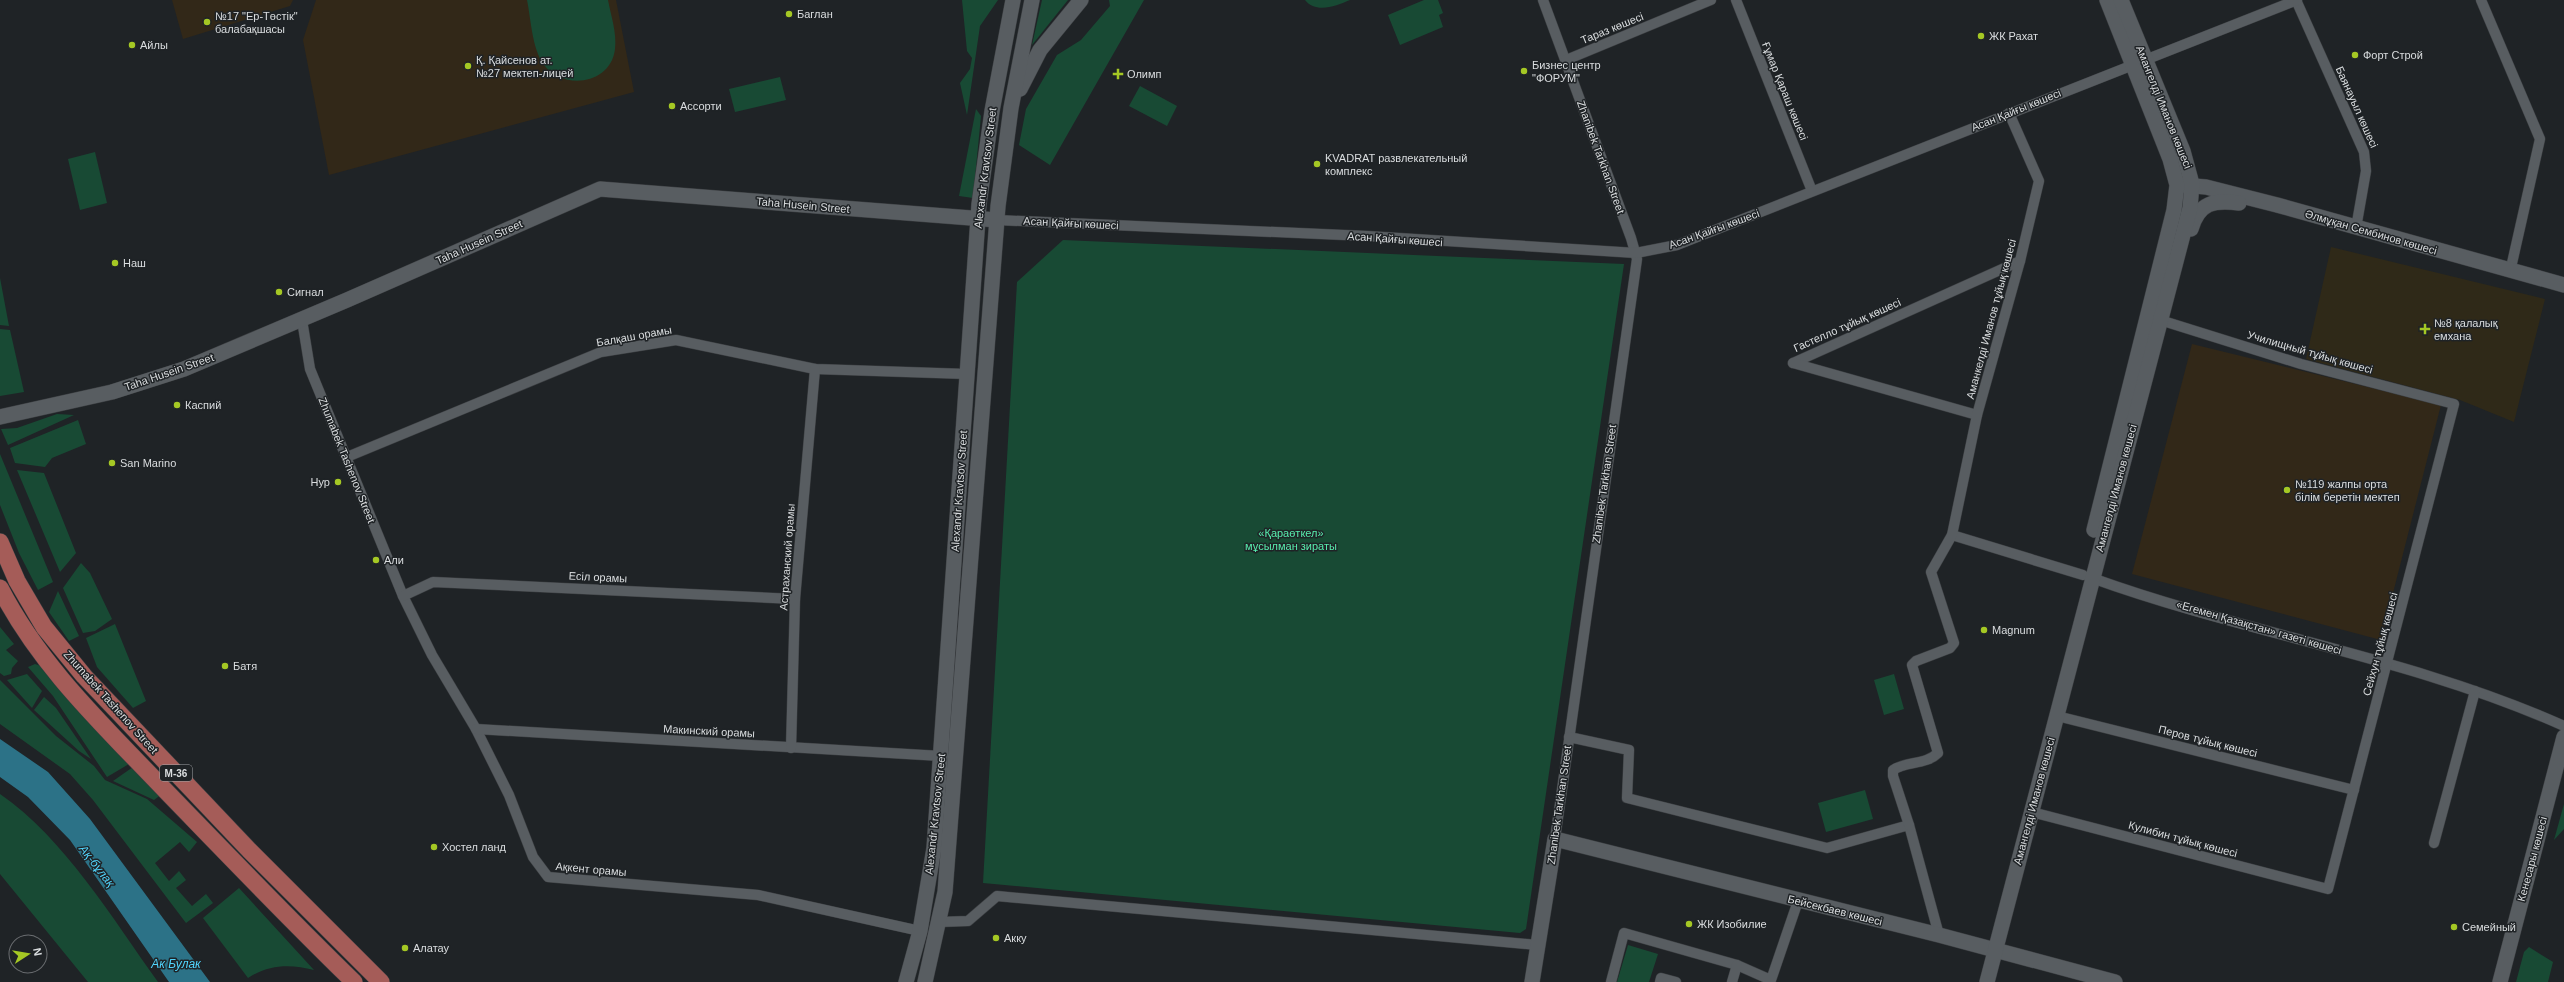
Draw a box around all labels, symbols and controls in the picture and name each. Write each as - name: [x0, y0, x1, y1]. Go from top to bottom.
- place label: Баглан: [797, 8, 833, 20]
- marker: Баглан: [784, 9, 794, 19]
- place label: №17 "Ер-Төстік" балабақшасы: [215, 10, 298, 35]
- street label: Тараз көшесі: [1579, 10, 1645, 46]
- marker: №17 "Ер-Төстік" балабақшасы: [202, 17, 212, 27]
- place label: ЖК Рахат: [1989, 30, 2038, 42]
- marker: ЖК Рахат: [1976, 31, 1986, 41]
- place label: Айлы: [140, 39, 168, 51]
- marker: Айлы: [127, 40, 137, 50]
- street label: Ғұмар Қараш көшесі: [1760, 40, 1810, 142]
- street label: Амангелді Иманов көшесі: [2134, 44, 2194, 170]
- place label: Форт Строй: [2363, 49, 2423, 61]
- marker: Форт Строй: [2350, 50, 2360, 60]
- place label: Қ. Қайсенов ат. №27 мектеп-лицей: [476, 54, 573, 79]
- place label: Бизнес центр "ФОРУМ": [1532, 59, 1601, 84]
- marker: Қ. Қайсенов ат. №27 мектеп-лицей: [463, 61, 473, 71]
- street label: Баянауыл көшесі: [2334, 64, 2380, 150]
- marker: Бизнес центр "ФОРУМ": [1519, 66, 1529, 76]
- marker: Олимп: [1112, 68, 1124, 80]
- place label: Олимп: [1127, 68, 1162, 80]
- street label: Асан Қайғы көшесі: [1969, 87, 2063, 133]
- street label: Zhanibek Tarkhan Street: [1575, 99, 1627, 215]
- place label: Ассорти: [680, 100, 722, 112]
- marker: Ассорти: [667, 101, 677, 111]
- street label: Alexandr Kravtsov Street: [972, 107, 998, 229]
- place label: KVADRAT развлекательный комплекс: [1325, 152, 1467, 177]
- marker: KVADRAT развлекательный комплекс: [1312, 159, 1322, 169]
- street label: Taha Husein Street: [756, 195, 850, 215]
- street label: Асан Қайғы көшесі: [1667, 207, 1761, 251]
- street label: Әлмұқан Сембинов көшесі: [2304, 207, 2438, 257]
- street label: Асан Қайғы көшесі: [1023, 215, 1119, 231]
- street label: Taha Husein Street: [434, 217, 524, 267]
- street label: Асан Қайғы көшесі: [1347, 230, 1443, 248]
- street label: Аманкелді Иманов тұйық көшесі: [1964, 238, 2018, 400]
- place label: Наш: [123, 257, 146, 269]
- marker: Наш: [110, 258, 120, 268]
- place label: Сигнал: [287, 286, 324, 298]
- marker: Сигнал: [274, 287, 284, 297]
- street label: Гастелло тұйық көшесі: [1792, 296, 1902, 354]
- place label: №8 қалалық емхана: [2434, 317, 2498, 342]
- street label: Балқаш орамы: [595, 323, 673, 349]
- marker: №8 қалалық емхана: [2419, 323, 2431, 335]
- street label: Училищный тұйық көшесі: [2246, 328, 2374, 376]
- street label: Taha Husein Street: [123, 351, 215, 393]
- street label: Zhumabek Tashenov Street: [316, 395, 378, 525]
- place label: Каспий: [185, 399, 221, 411]
- marker: Каспий: [172, 400, 182, 410]
- street label: Амангелді Иманов көшесі: [2093, 423, 2139, 553]
- street label: Zhanibek Tarkhan Street: [1590, 424, 1618, 544]
- street label: Alexandr Kravtsov Street: [949, 430, 969, 552]
- place label: San Marino: [120, 457, 176, 469]
- marker: San Marino: [107, 458, 117, 468]
- place label: Нур: [311, 476, 330, 488]
- marker: Нур: [333, 477, 343, 487]
- place label: №119 жалпы орта білім беретін мектеп: [2295, 478, 2400, 503]
- marker: №119 жалпы орта білім беретін мектеп: [2282, 485, 2292, 495]
- street label: Астраханский орамы: [777, 503, 797, 611]
- park label: «Қараөткел» мұсылман зираты: [1245, 527, 1337, 552]
- place label: Али: [384, 554, 404, 566]
- marker: Али: [371, 555, 381, 565]
- street label: Есіл орамы: [568, 569, 628, 585]
- street label: Сейхун тұйық көшесі: [2360, 591, 2400, 697]
- street label: «Егемен Қазақстан» газеті көшесі: [2175, 598, 2343, 656]
- place label: Magnum: [1992, 624, 2035, 636]
- marker: Magnum: [1979, 625, 1989, 635]
- street label: Zhumabek Tashenov Street: [62, 648, 160, 756]
- place label: Батя: [233, 660, 257, 672]
- marker: Батя: [220, 661, 230, 671]
- street label: Макинский орамы: [663, 723, 755, 739]
- street label: Перов тұйық көшесі: [2157, 723, 2259, 759]
- street label: Амангелді Иманов көшесі: [2011, 736, 2057, 866]
- street label: Zhanibek Tarkhan Street: [1545, 745, 1573, 865]
- street label: Alexandr Kravtsov Street: [923, 753, 947, 875]
- road number: M-36: [160, 765, 192, 781]
- street label: Кенесары көшесі: [2515, 815, 2549, 903]
- street label: Кулибин тұйық көшесі: [2127, 819, 2239, 859]
- water label: Ақ-бұлақ: [76, 841, 119, 891]
- place label: Хостел ланд: [442, 841, 507, 853]
- marker: Хостел ланд: [429, 842, 439, 852]
- street label: Ақкент орамы: [555, 860, 627, 878]
- street label: Бейсекбаев көшесі: [1786, 892, 1884, 928]
- place label: ЖК Изобилие: [1697, 918, 1767, 930]
- marker: ЖК Изобилие: [1684, 919, 1694, 929]
- place label: Семейный: [2462, 921, 2516, 933]
- marker: Семейный: [2449, 922, 2459, 932]
- place label: Акку: [1004, 932, 1027, 944]
- marker: Акку: [991, 933, 1001, 943]
- north arrow: [8, 934, 48, 974]
- place label: Алатау: [413, 942, 450, 954]
- marker: Алатау: [400, 943, 410, 953]
- text: N: [31, 947, 44, 957]
- water label: Ак Булак: [150, 957, 202, 971]

